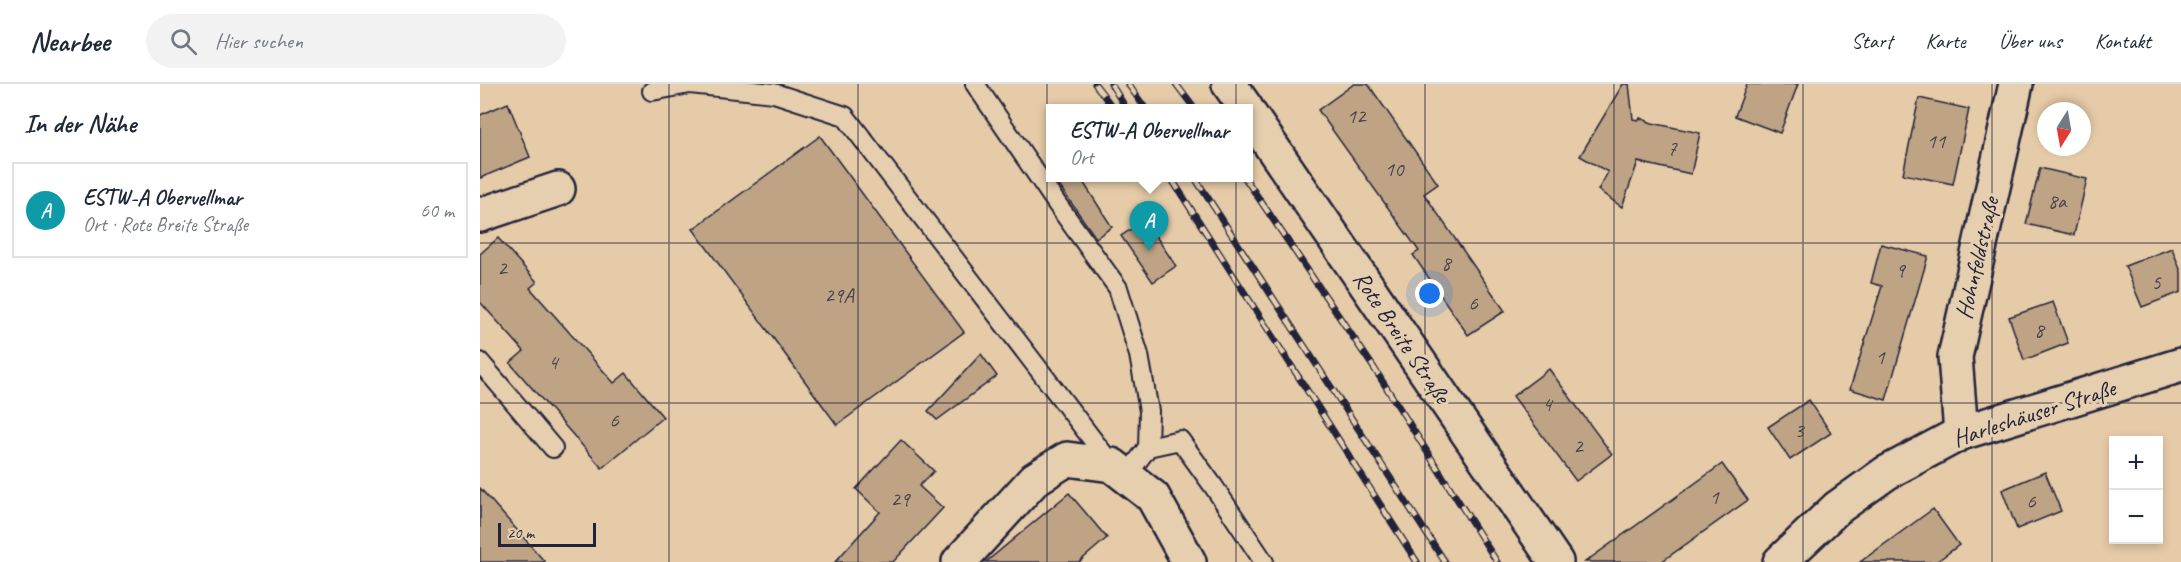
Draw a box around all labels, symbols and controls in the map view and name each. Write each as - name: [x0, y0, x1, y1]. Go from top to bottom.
- search box: [146, 14, 566, 68]
- text: Nearbee: [30, 24, 110, 59]
- icon: search: [167, 25, 200, 58]
- text: Hier suchen: [215, 27, 303, 55]
- text: Start: [1851, 28, 1892, 54]
- text: Karte: [1925, 28, 1966, 54]
- text: Über uns: [1999, 28, 2062, 54]
- text: Kontakt: [2095, 28, 2151, 54]
- north arrow: [2037, 102, 2091, 156]
- house number: 12: [1347, 103, 1367, 129]
- popup: [1046, 104, 1253, 182]
- text: In der Nähe: [24, 107, 136, 140]
- text: ESTW-A Obervellmar: [1070, 117, 1229, 145]
- house number: 11: [1927, 128, 1947, 154]
- house number: 7: [1667, 135, 1678, 161]
- text: Ort: [1070, 145, 1094, 170]
- house number: 10: [1385, 156, 1405, 182]
- text: ESTW-A Obervellmar: [83, 184, 242, 212]
- house number: 8a: [2048, 188, 2068, 214]
- street label: Hohnfeldstraße: [1948, 192, 2006, 322]
- text: A: [40, 198, 51, 223]
- text: 60 m: [420, 198, 454, 223]
- pin: A: [1130, 202, 1168, 251]
- text: Ort · Rote Breite Straße: [83, 212, 248, 237]
- house number: 8: [1441, 250, 1453, 276]
- house number: 2: [497, 255, 508, 281]
- house number: 9: [1895, 257, 1906, 283]
- street label: Rote Breite Straße: [1347, 265, 1459, 411]
- house number: 5: [2151, 269, 2162, 295]
- your location: [1415, 279, 1444, 308]
- house number: 29A: [824, 282, 855, 308]
- house number: 6: [1468, 290, 1478, 316]
- house number: 8: [2034, 317, 2046, 343]
- house number: 1: [1875, 344, 1886, 370]
- house number: 4: [548, 349, 560, 375]
- street label: Harleshäuser Straße: [1949, 372, 2121, 453]
- house number: 4: [1542, 391, 1554, 417]
- house number: 6: [609, 407, 619, 433]
- house number: 3: [1794, 417, 1805, 443]
- house number: 2: [1573, 433, 1584, 459]
- map controls: [2109, 436, 2163, 544]
- button: +: [2109, 436, 2163, 490]
- house number: 1: [1709, 484, 1720, 510]
- house number: 29: [891, 486, 911, 512]
- house number: 6: [2026, 488, 2036, 514]
- button: −: [2109, 490, 2163, 544]
- scale bar: [498, 520, 596, 548]
- text: 20 m: [507, 523, 534, 543]

